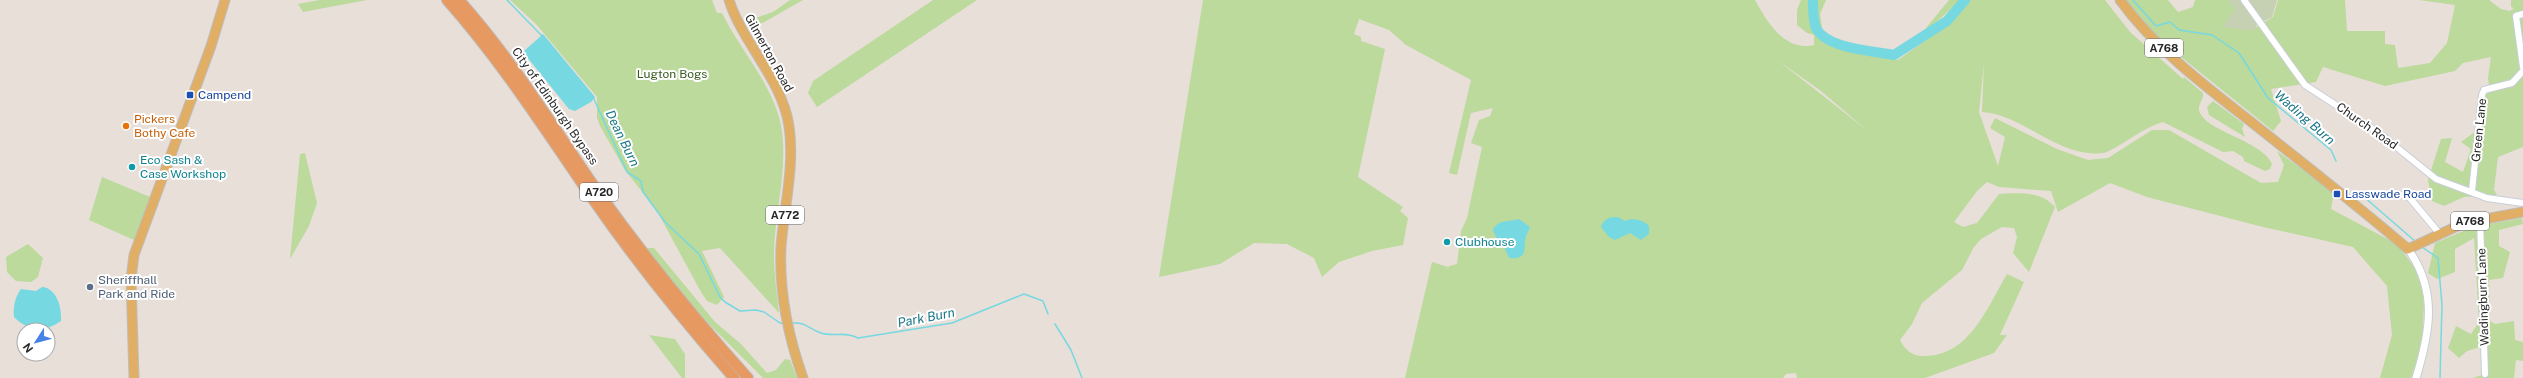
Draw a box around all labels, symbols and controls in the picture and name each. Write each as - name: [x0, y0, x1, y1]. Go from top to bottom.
- street label: Gilmerton Road: [742, 12, 796, 94]
- road number: A768: [2145, 39, 2183, 57]
- street label: City of Edinburgh Bypass: [509, 45, 601, 167]
- park label: Lugton Bogs: [637, 67, 707, 81]
- water label: Wading Burn: [2271, 87, 2338, 148]
- place label: Campend: [198, 88, 251, 102]
- marker: Campend: [185, 90, 195, 100]
- street label: Green Lane: [2469, 97, 2489, 163]
- street label: Church Road: [2334, 100, 2400, 152]
- water label: Dean Burn: [602, 108, 643, 169]
- place label: Pickers Bothy Cafe: [134, 112, 196, 140]
- marker: Pickers Bothy Cafe: [121, 121, 131, 131]
- place label: Eco Sash & Case Workshop: [140, 153, 226, 181]
- marker: Eco Sash & Case Workshop: [127, 162, 137, 172]
- road number: A720: [580, 183, 618, 201]
- place label: Lasswade Road: [2345, 187, 2431, 201]
- marker: Lasswade Road: [2332, 189, 2342, 199]
- road number: A772: [766, 206, 804, 224]
- road number: A768: [2451, 212, 2489, 230]
- place label: Clubhouse: [1455, 235, 1515, 249]
- marker: Clubhouse: [1442, 237, 1452, 247]
- street label: Wadingburn Lane: [2474, 248, 2492, 346]
- place label: Sheriffhall Park and Ride: [98, 273, 175, 301]
- marker: Sheriffhall Park and Ride: [85, 282, 95, 292]
- water label: Park Burn: [896, 305, 956, 330]
- north arrow: [16, 322, 56, 362]
- text: N: [21, 341, 35, 355]

